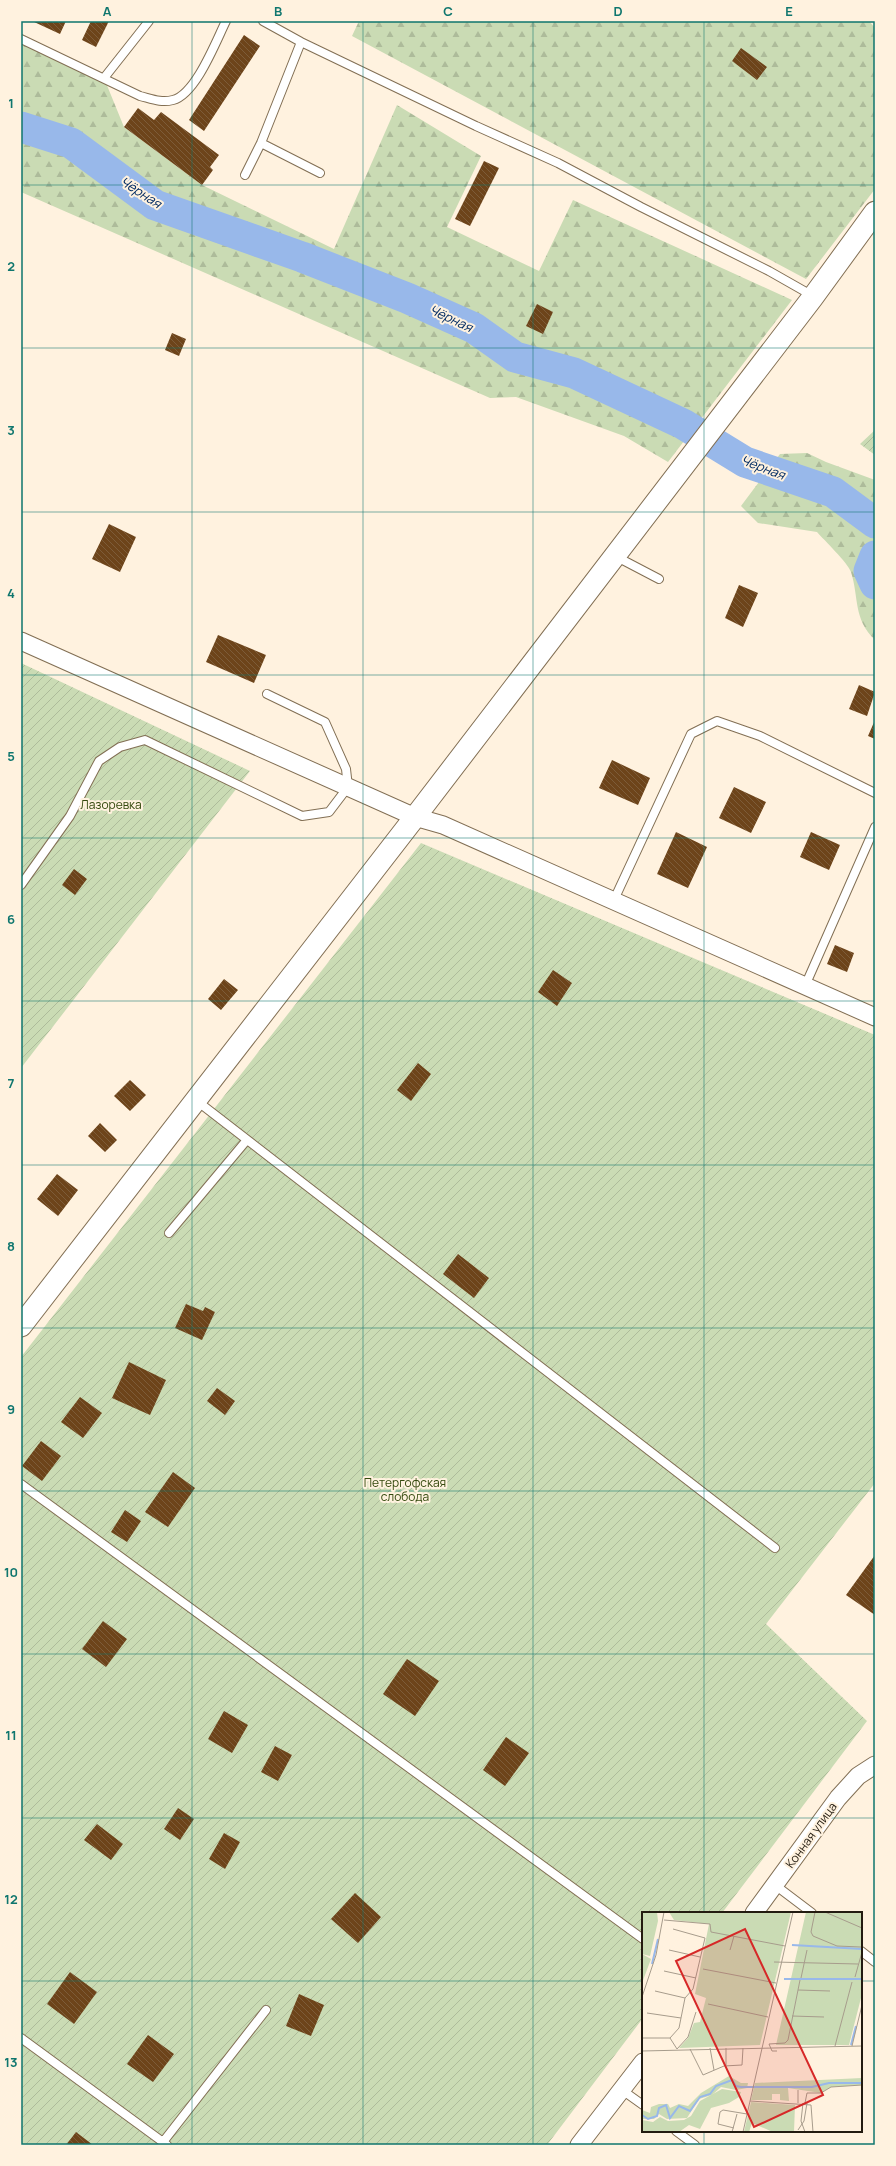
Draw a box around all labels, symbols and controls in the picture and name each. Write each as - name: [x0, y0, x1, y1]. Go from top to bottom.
- text: A: [103, 2, 112, 20]
- text: B: [274, 2, 282, 20]
- text: C: [443, 2, 453, 20]
- text: D: [613, 2, 623, 20]
- text: E: [785, 2, 793, 20]
- text: 1: [8, 94, 14, 112]
- water label: Чёрная: [117, 172, 167, 213]
- text: 2: [7, 257, 15, 275]
- water label: Чёрная: [426, 300, 477, 337]
- text: 3: [7, 421, 15, 439]
- water label: Чёрная: [738, 450, 789, 484]
- text: 4: [7, 584, 15, 602]
- text: 5: [7, 747, 15, 765]
- park label: Лазоревка: [80, 796, 142, 813]
- text: 6: [7, 910, 15, 928]
- text: 7: [8, 1074, 15, 1092]
- text: 8: [7, 1237, 15, 1255]
- text: 9: [7, 1400, 15, 1418]
- park label: Петергофская слобода: [364, 1474, 446, 1505]
- text: 10: [4, 1563, 18, 1581]
- text: 11: [5, 1726, 17, 1744]
- street label: Конная улица: [781, 1799, 841, 1871]
- text: 12: [4, 1890, 18, 1908]
- inset map: [642, 1912, 862, 2132]
- text: 13: [4, 2053, 18, 2071]

